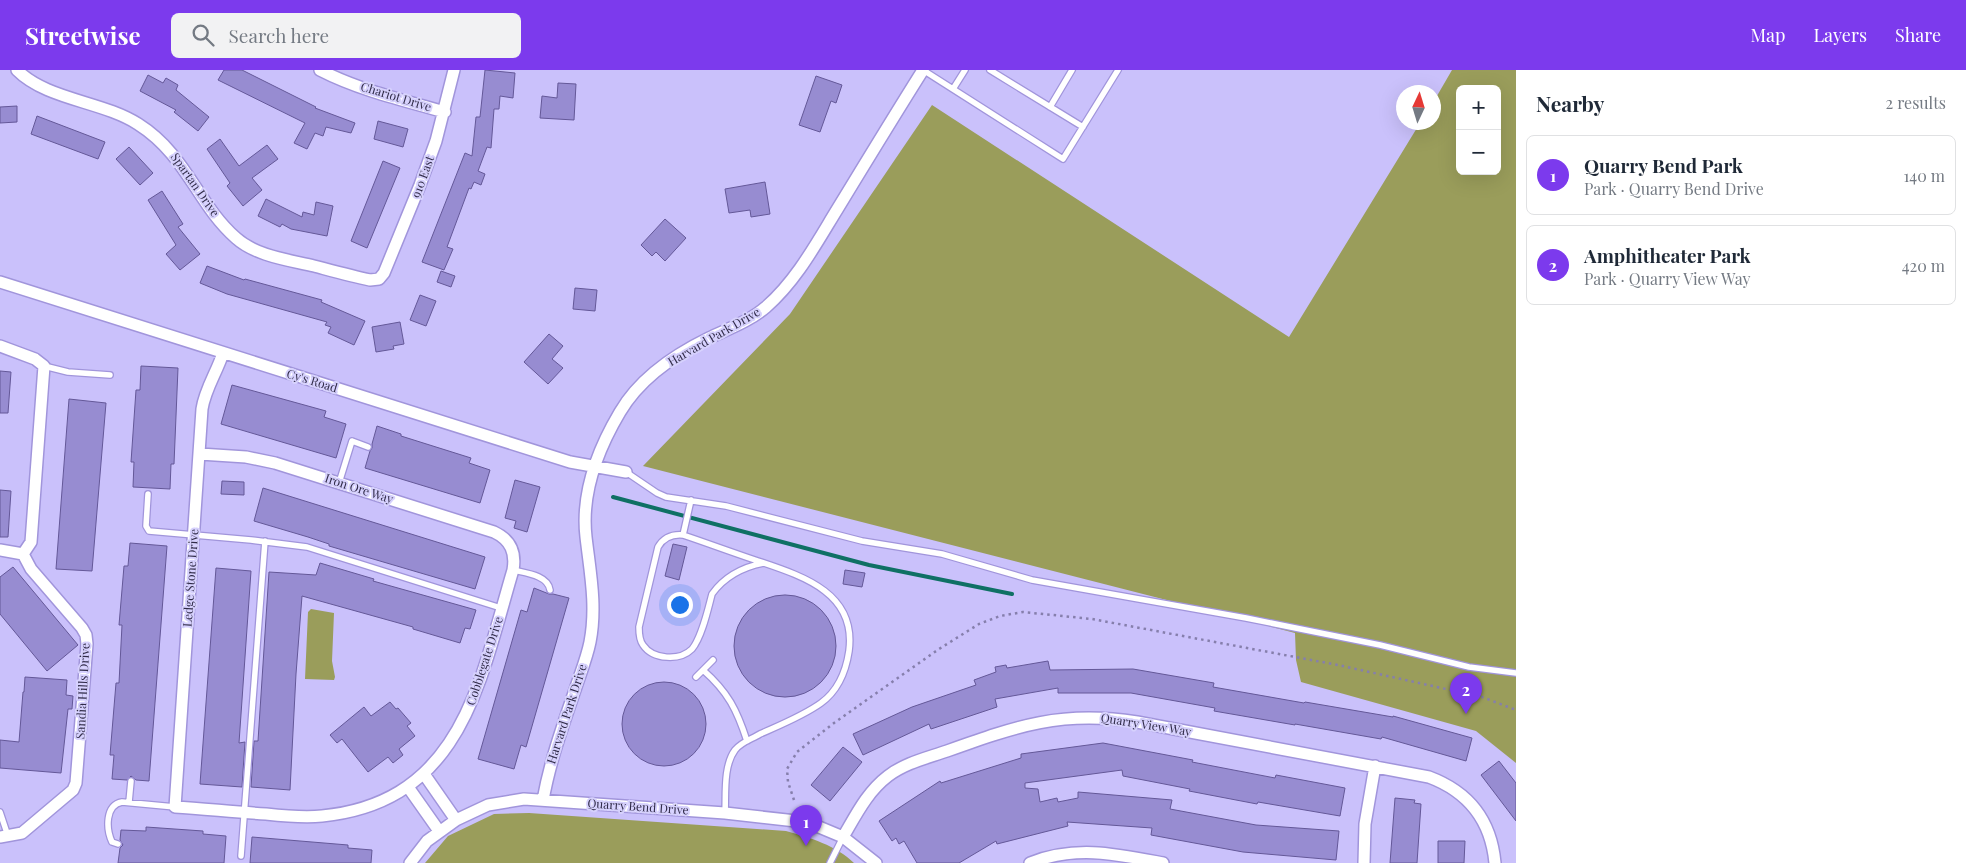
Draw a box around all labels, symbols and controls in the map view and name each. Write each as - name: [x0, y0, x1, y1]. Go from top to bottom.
- search box: [171, 13, 521, 58]
- text: Streetwise: [25, 19, 141, 51]
- icon: search: [189, 21, 217, 49]
- text: Search here: [229, 22, 329, 48]
- text: Map: [1750, 23, 1785, 47]
- text: Layers: [1813, 23, 1867, 47]
- text: Share: [1895, 23, 1941, 47]
- street label: Chariot Drive: [359, 78, 434, 114]
- north arrow: [1396, 85, 1441, 130]
- map controls: [1456, 85, 1501, 175]
- button: +: [1456, 85, 1501, 130]
- text: Nearby: [1536, 89, 1605, 117]
- text: 2 results: [1886, 92, 1946, 113]
- button: −: [1456, 130, 1501, 175]
- street label: Spartan Drive: [168, 149, 224, 220]
- text: Quarry Bend Park: [1584, 152, 1743, 178]
- street label: 910 East: [407, 153, 437, 200]
- text: 1: [1550, 165, 1556, 186]
- text: 140 m: [1903, 165, 1945, 186]
- text: Park · Quarry Bend Drive: [1584, 178, 1764, 199]
- text: Amphitheater Park: [1584, 242, 1751, 268]
- text: 2: [1549, 255, 1557, 276]
- text: 420 m: [1902, 255, 1945, 276]
- text: Park · Quarry View Way: [1584, 268, 1751, 289]
- street label: Harvard Park Drive: [664, 303, 763, 369]
- street label: Cy's Road: [285, 365, 340, 395]
- street label: Iron Ore Way: [323, 470, 395, 507]
- street label: Ledge Stone Drive: [179, 528, 201, 628]
- your location: [667, 592, 693, 618]
- street label: Cobblegate Drive: [462, 614, 506, 707]
- street label: Sandia Hills Drive: [71, 643, 93, 739]
- street label: Harvard Park Drive: [542, 662, 590, 766]
- pin: 2: [1450, 673, 1482, 714]
- street label: Quarry View Way: [1100, 709, 1193, 739]
- street label: Quarry Bend Drive: [587, 794, 689, 818]
- pin: 1: [790, 805, 822, 846]

